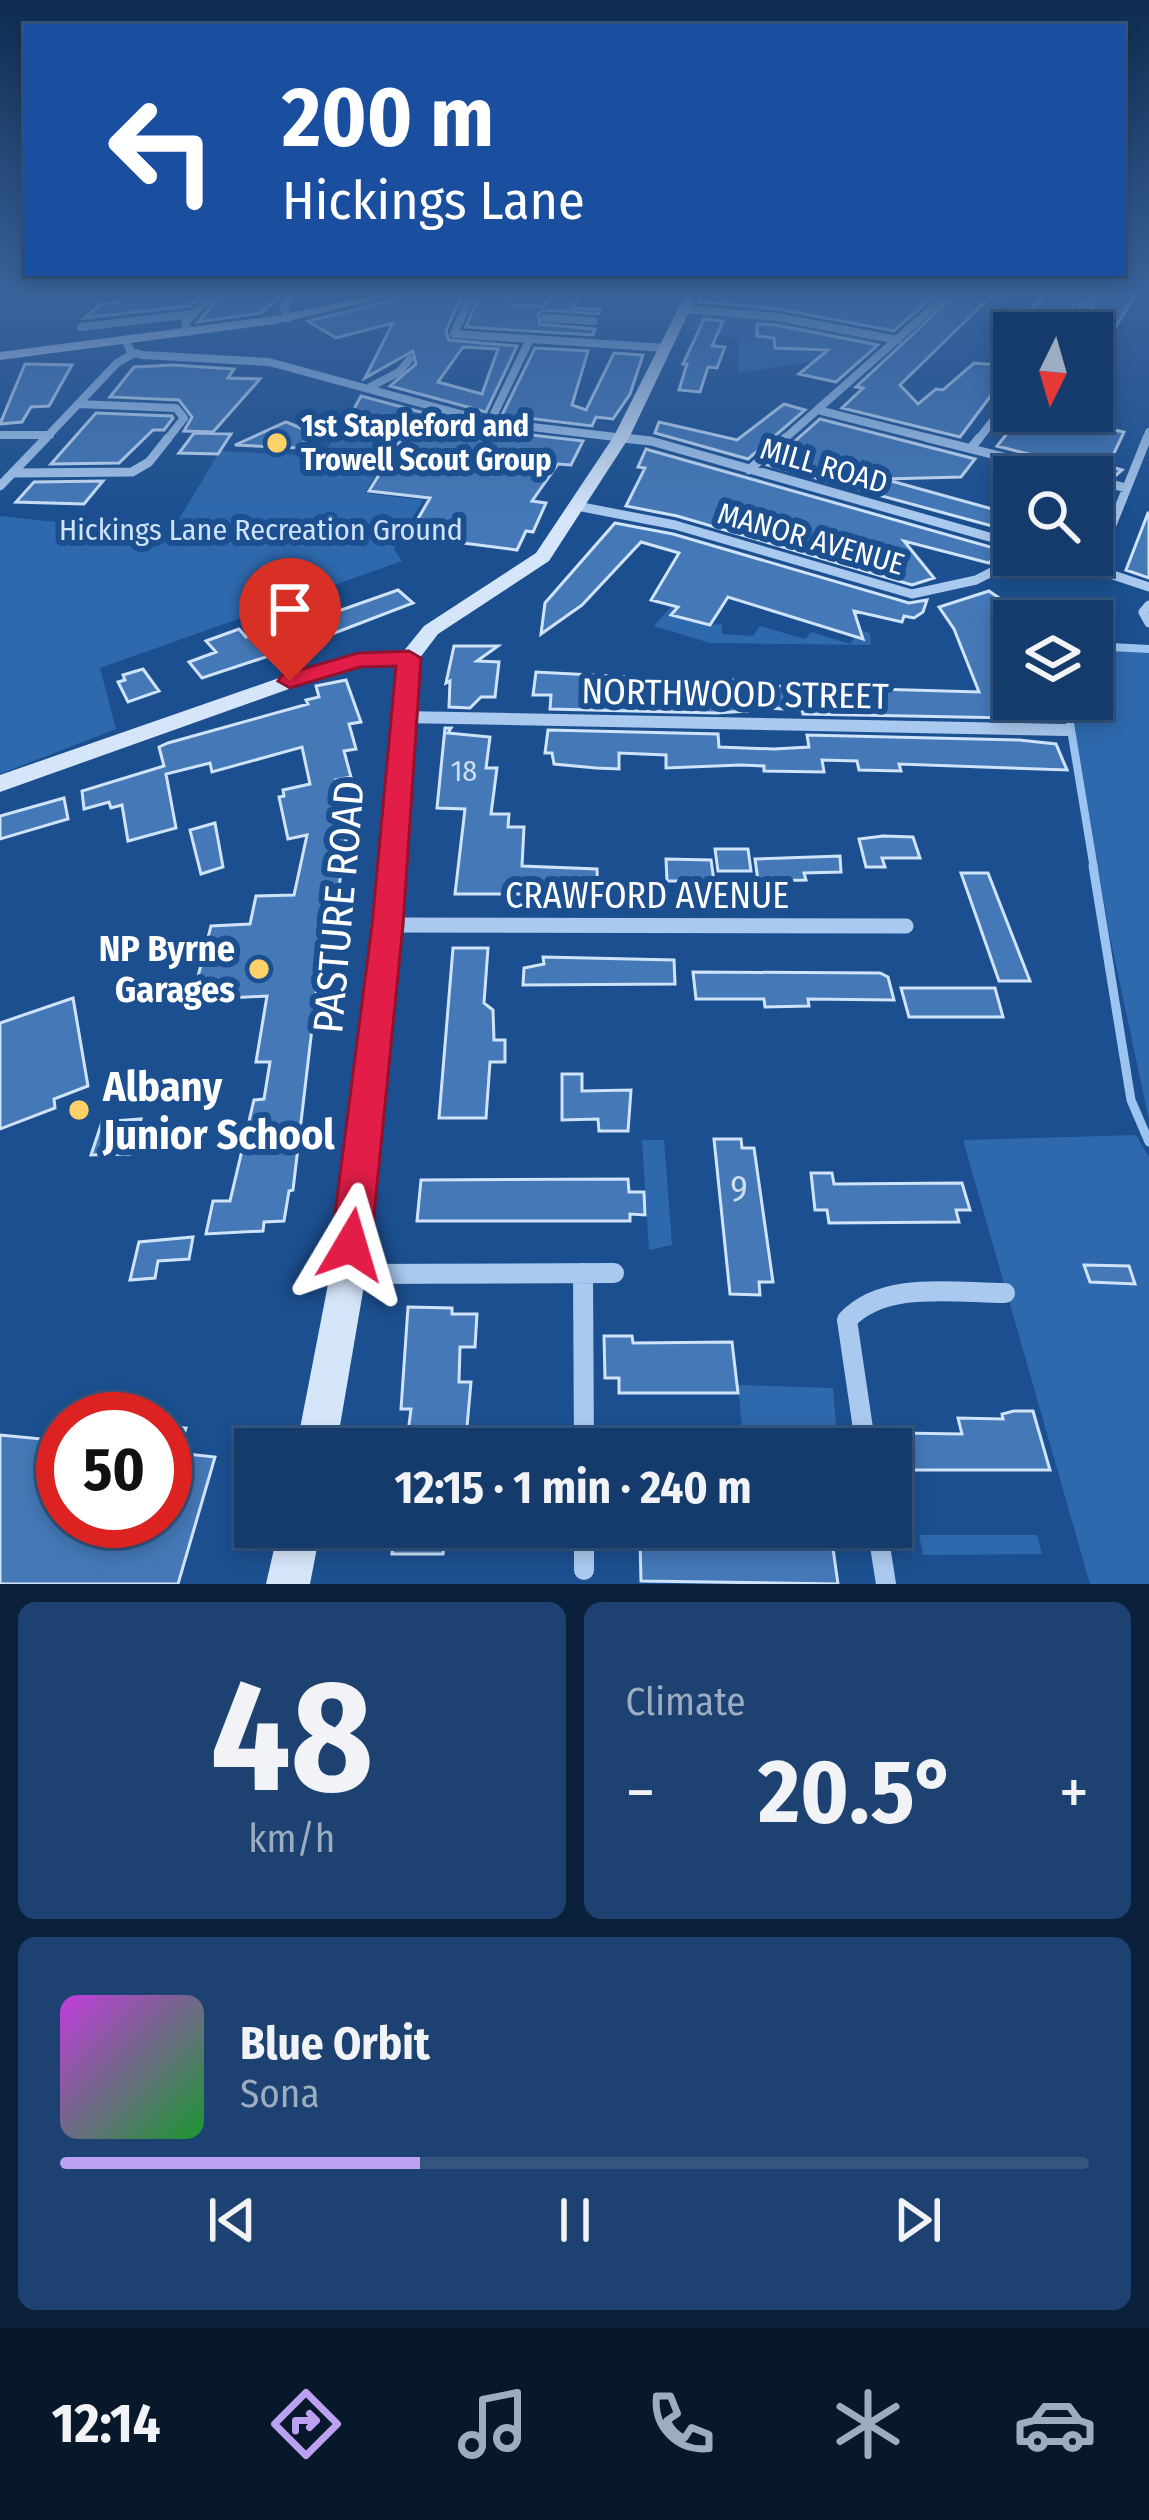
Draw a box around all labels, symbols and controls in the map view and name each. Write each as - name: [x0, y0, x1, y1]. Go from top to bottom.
- text: 200 m: [282, 67, 494, 168]
- icon: left: [84, 72, 240, 228]
- text: Hickings Lane: [282, 169, 585, 233]
- north arrow: [993, 312, 1113, 432]
- map controls: [993, 312, 1113, 720]
- place label: 1st Stapleford and Trowell Scout Group: [301, 408, 552, 478]
- marker: 1st Stapleford and Trowell Scout Group: [264, 430, 290, 456]
- street label: MILL ROAD: [756, 431, 892, 501]
- button: search: [993, 456, 1113, 576]
- street label: MANOR AVENUE: [714, 495, 908, 583]
- park label: Hickings Lane Recreation Ground: [59, 512, 463, 548]
- pin: [239, 558, 341, 681]
- icon: arrive: [257, 576, 323, 642]
- button: layers: [993, 600, 1113, 720]
- street label: NORTHWOOD STREET: [581, 669, 889, 719]
- house number: 18: [451, 753, 477, 789]
- street label: PASTURE ROAD: [303, 779, 375, 1035]
- street label: CRAWFORD AVENUE: [505, 874, 789, 918]
- place label: NP Byrne Garages: [99, 927, 235, 1012]
- marker: NP Byrne Garages: [246, 956, 272, 982]
- place label: Albany Junior School: [102, 1062, 335, 1160]
- marker: Albany Junior School: [66, 1097, 92, 1123]
- house number: 9: [730, 1168, 748, 1212]
- position arrow: [288, 1182, 414, 1308]
- speed limit sign: 50: [36, 1392, 192, 1548]
- text: 12:15 · 1 min · 240 m: [394, 1461, 752, 1515]
- text: 48: [210, 1644, 373, 1831]
- text: Climate: [626, 1679, 746, 1725]
- text: 20.5°: [758, 1738, 956, 1846]
- text: −: [626, 1753, 655, 1832]
- text: +: [1059, 1753, 1089, 1832]
- text: km/h: [248, 1816, 335, 1862]
- text: Blue Orbit: [240, 2017, 430, 2071]
- text: Sona: [240, 2071, 320, 2117]
- icon: previous: [199, 2187, 265, 2253]
- icon: pause: [542, 2187, 608, 2253]
- icon: next: [885, 2187, 951, 2253]
- icon: directions: [264, 2382, 348, 2466]
- icon: music: [451, 2382, 535, 2466]
- icon: phone: [639, 2382, 723, 2466]
- icon: climate: [826, 2382, 910, 2466]
- icon: car: [1013, 2382, 1097, 2466]
- text: 12:14: [52, 2392, 161, 2456]

